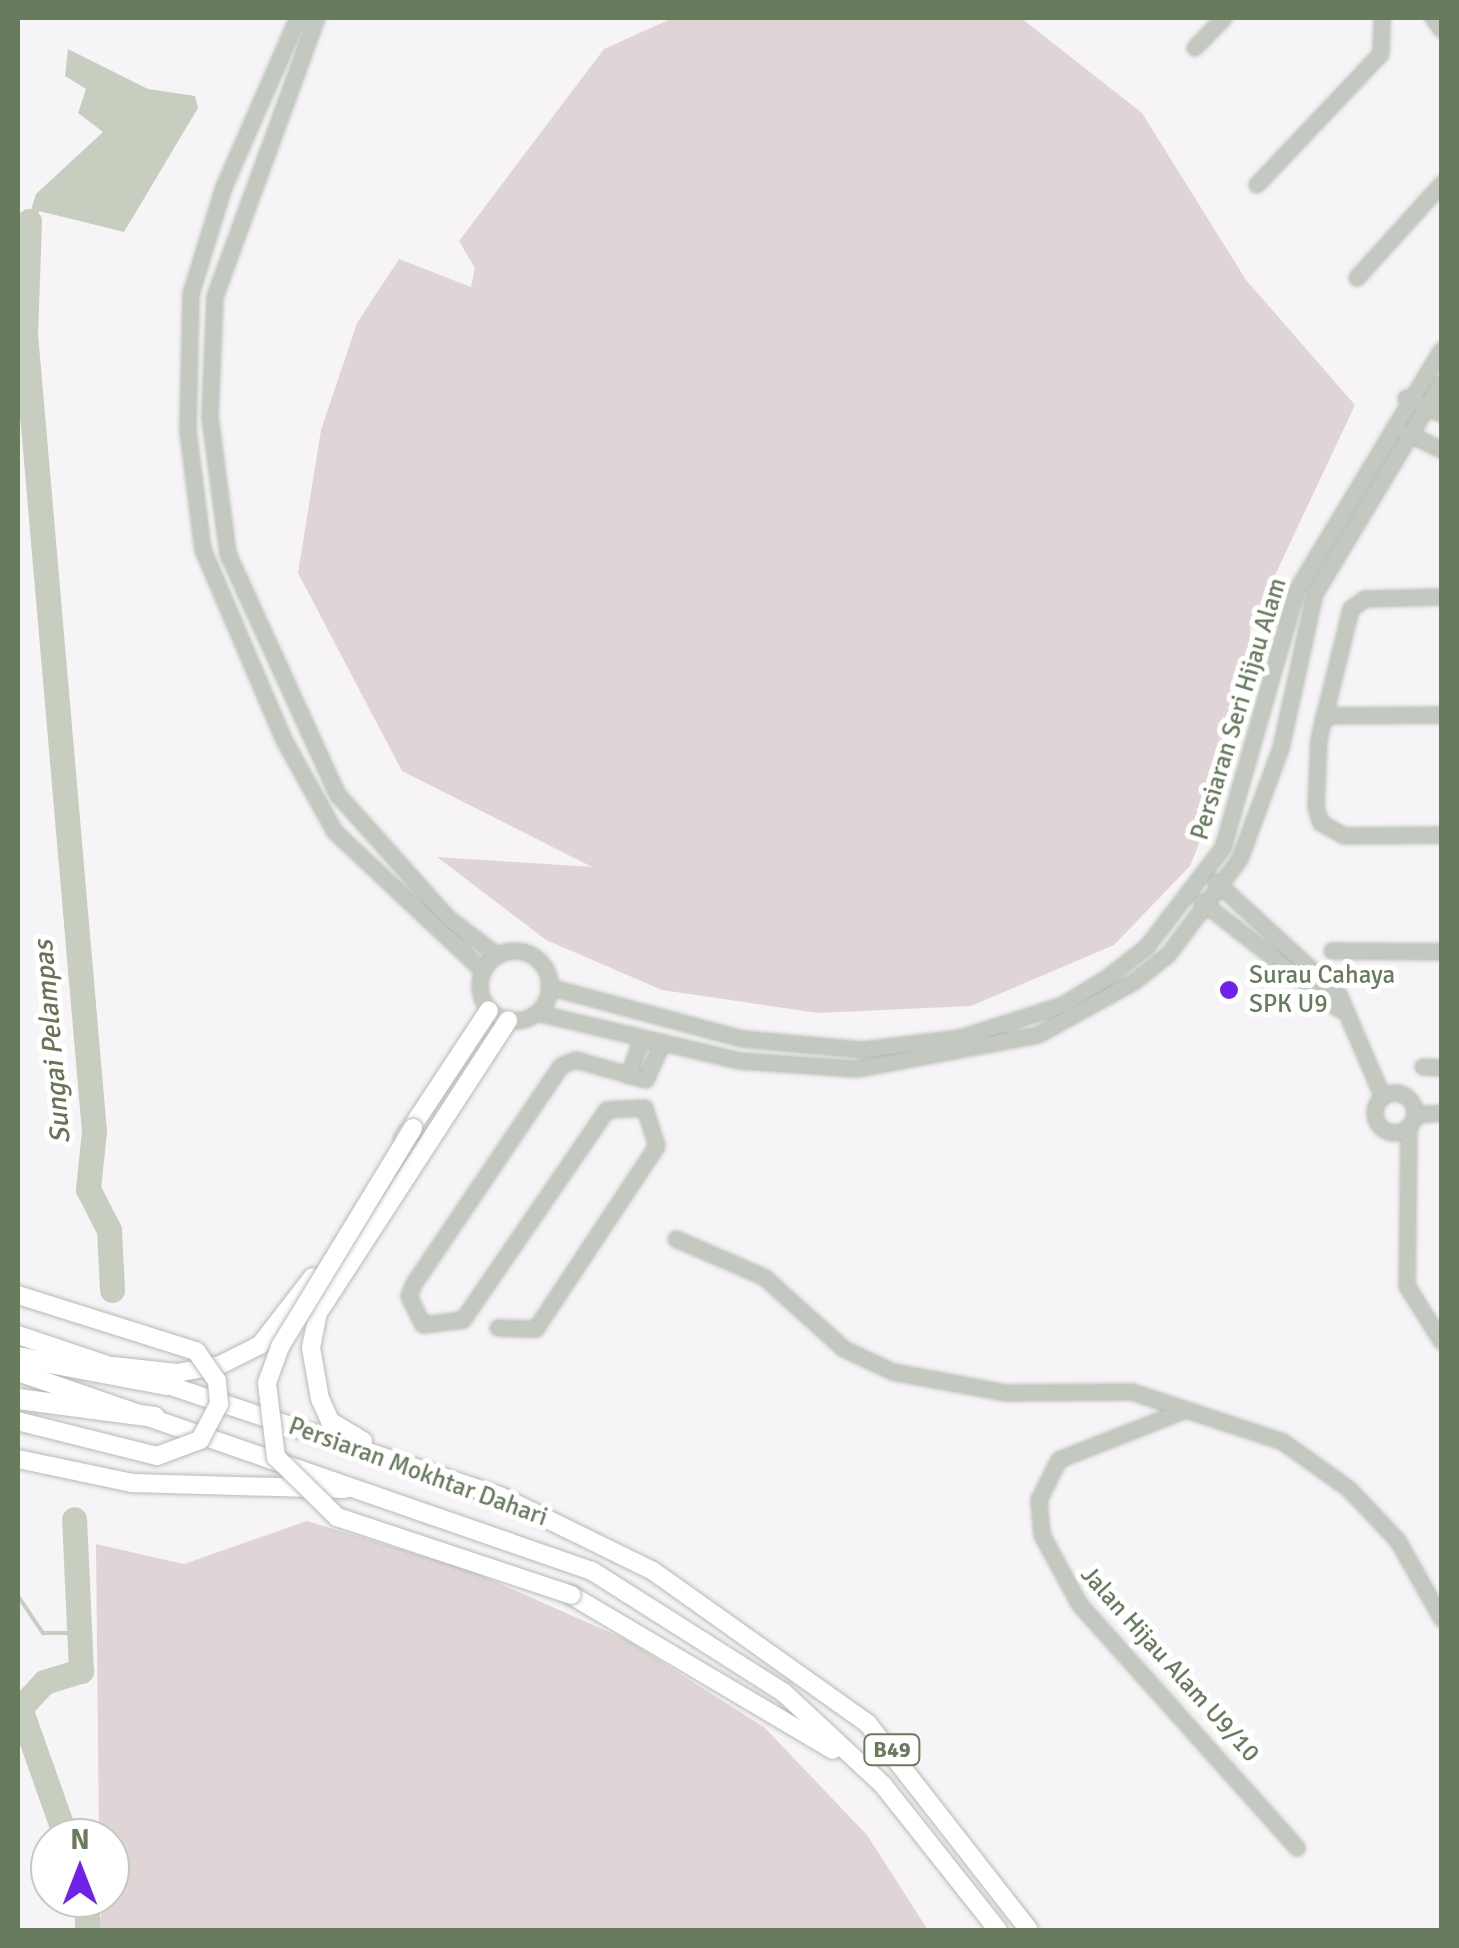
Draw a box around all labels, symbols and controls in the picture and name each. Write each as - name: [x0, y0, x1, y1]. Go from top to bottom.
- street label: Persiaran Seri Hijau Alam: [1185, 574, 1293, 844]
- water label: Sungai Pelampas: [26, 939, 78, 1145]
- place label: Surau Cahaya SPK U9: [1249, 961, 1395, 1020]
- marker: Surau Cahaya SPK U9: [1218, 979, 1240, 1001]
- street label: Persiaran Mokhtar Dahari: [284, 1411, 552, 1533]
- street label: Jalan Hijau Alam U9/10: [1074, 1560, 1266, 1768]
- road number: B49: [862, 1733, 922, 1767]
- north arrow: [30, 1818, 130, 1918]
- text: N: [70, 1823, 90, 1857]

